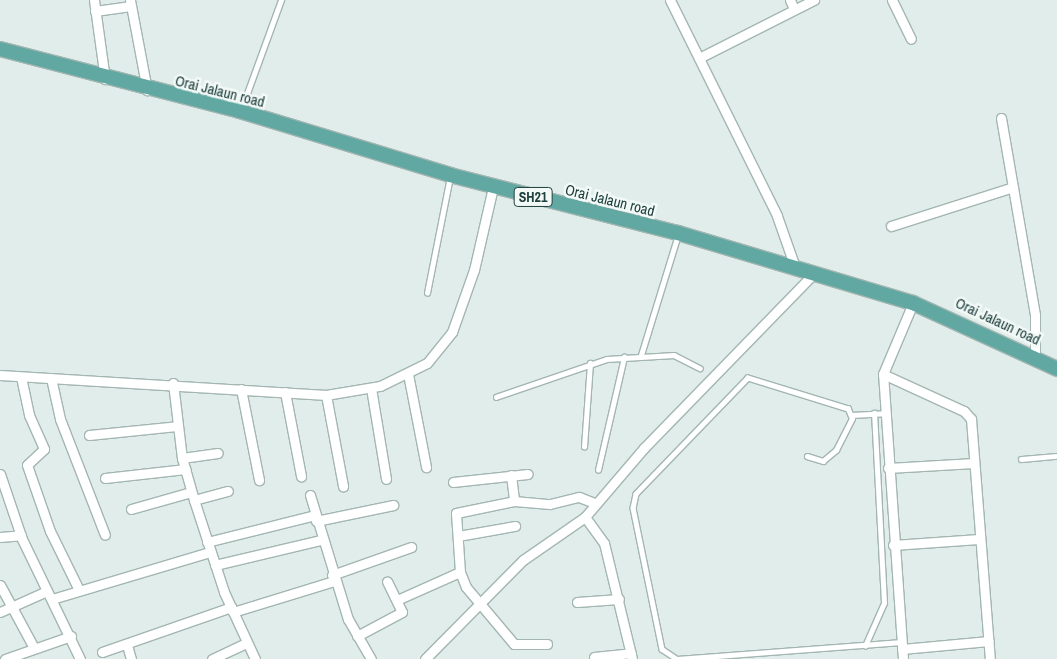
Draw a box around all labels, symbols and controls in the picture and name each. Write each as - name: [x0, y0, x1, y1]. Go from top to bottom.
- street label: Orai Jalaun road: [173, 71, 267, 111]
- street label: Orai Jalaun road: [563, 180, 657, 220]
- road number: SH21: [513, 186, 553, 208]
- street label: Orai Jalaun road: [953, 293, 1043, 349]

